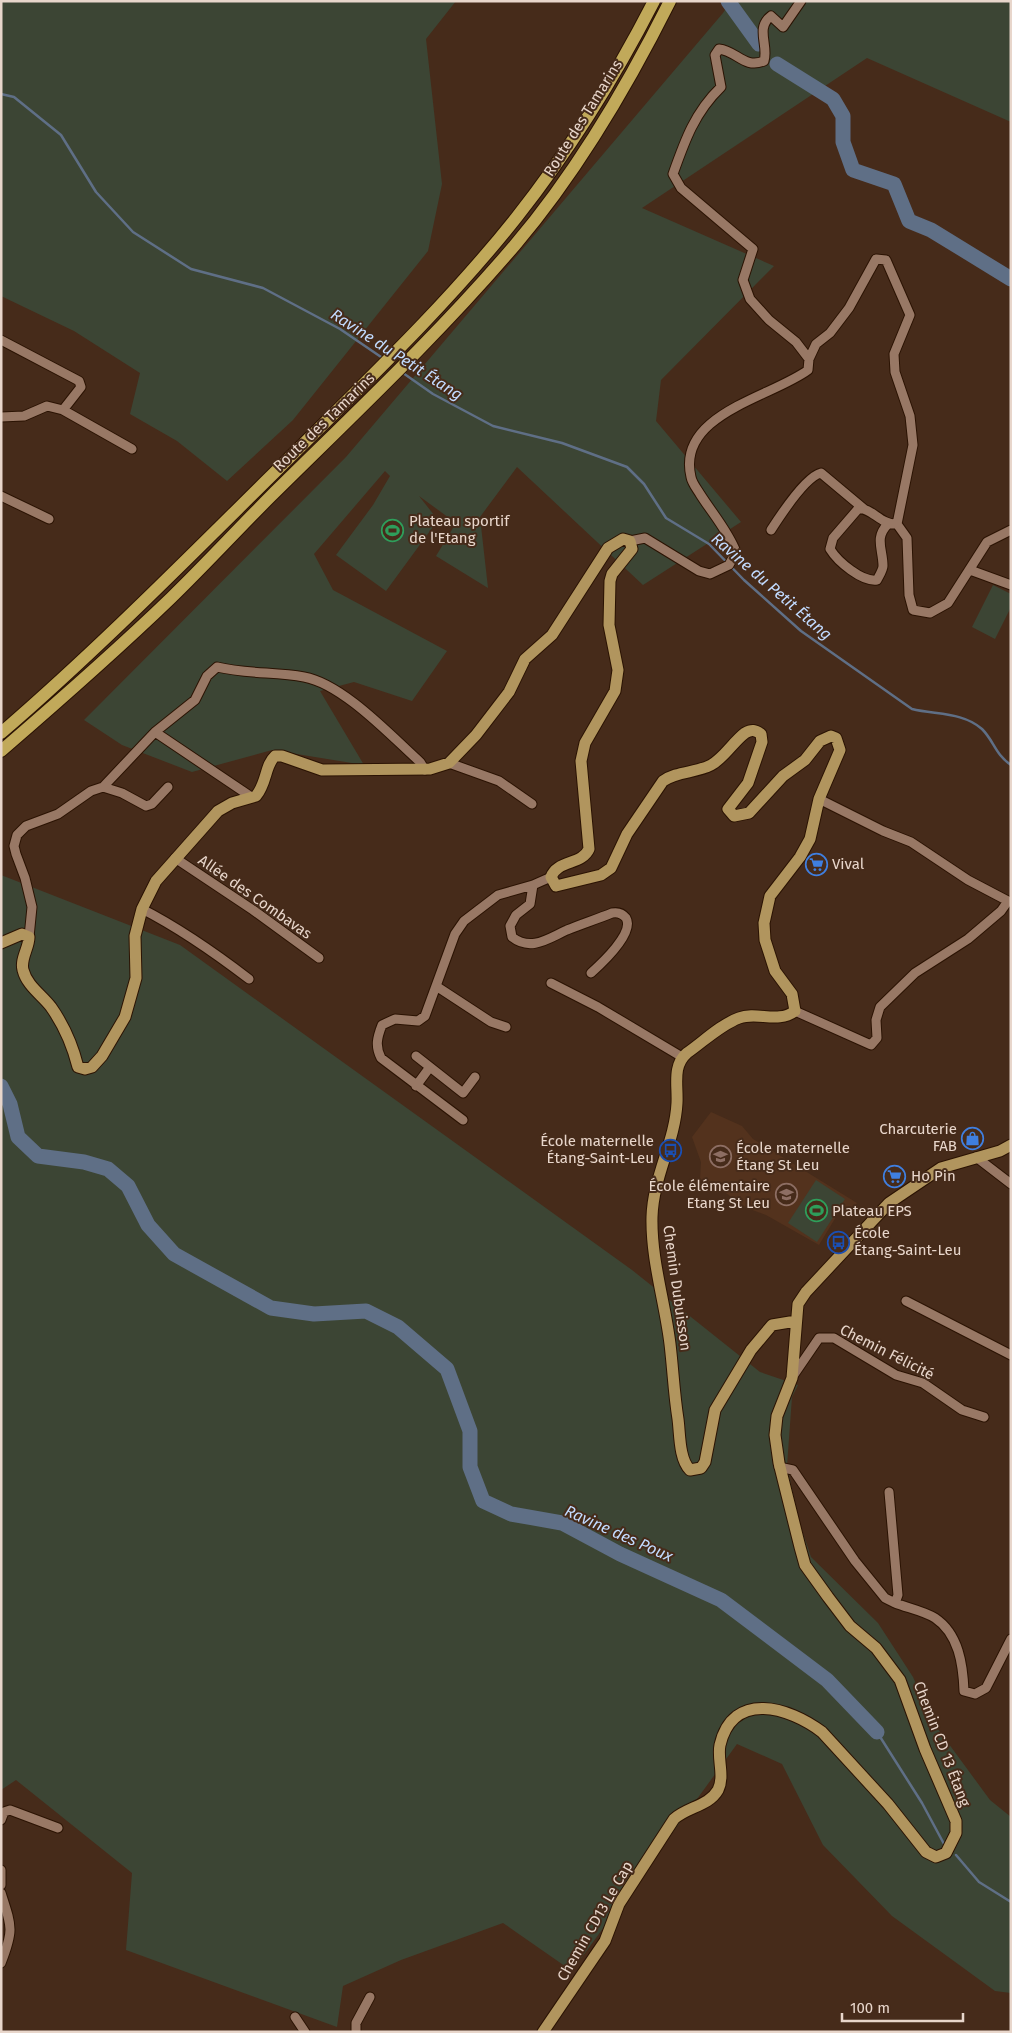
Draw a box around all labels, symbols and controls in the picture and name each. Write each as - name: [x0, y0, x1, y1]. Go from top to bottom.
- street label: Route des Tamarins: [540, 56, 626, 180]
- water label: Ravine du Petit Étang: [327, 304, 467, 404]
- street label: Route des Tamarins: [270, 369, 378, 475]
- place label: Plateau sportif de l'Etang: [409, 512, 510, 547]
- sports icon: Plateau sportif de l'Etang: [381, 518, 405, 542]
- water label: Ravine du Petit Étang: [708, 528, 836, 644]
- street label: Allée des Combavas: [195, 851, 315, 943]
- supermarket icon: Vival: [804, 852, 828, 876]
- place label: Vival: [832, 855, 865, 873]
- place label: Charcuterie FAB: [879, 1120, 957, 1155]
- shop icon: Charcuterie FAB: [961, 1126, 985, 1150]
- place label: École maternelle Étang-Saint-Leu: [540, 1132, 654, 1167]
- bus stop icon: École maternelle Étang-Saint-Leu: [658, 1138, 682, 1162]
- place label: École maternelle Étang St Leu: [736, 1139, 850, 1174]
- school or university icon: École maternelle Étang St Leu: [708, 1145, 732, 1169]
- supermarket icon: Ho Pin: [883, 1164, 907, 1188]
- place label: Ho Pin: [911, 1167, 956, 1185]
- place label: École élémentaire Etang St Leu: [648, 1177, 770, 1212]
- school or university icon: École élémentaire Etang St Leu: [774, 1183, 798, 1207]
- sports icon: Plateau EPS: [804, 1199, 828, 1223]
- place label: Plateau EPS: [832, 1202, 912, 1220]
- street label: Chemin Dubuisson: [659, 1224, 695, 1352]
- place label: École Étang-Saint-Leu: [854, 1224, 961, 1259]
- bus stop icon: École Étang-Saint-Leu: [826, 1230, 850, 1254]
- street label: Chemin Félicité: [837, 1320, 937, 1384]
- water label: Ravine des Poux: [562, 1501, 676, 1566]
- street label: Chemin CD 13 Étang: [910, 1679, 974, 1809]
- street label: Chemin CD13 Le Cap: [553, 1858, 637, 1984]
- scale bar: [842, 1990, 963, 2022]
- text: 100 m: [850, 1999, 890, 2017]

